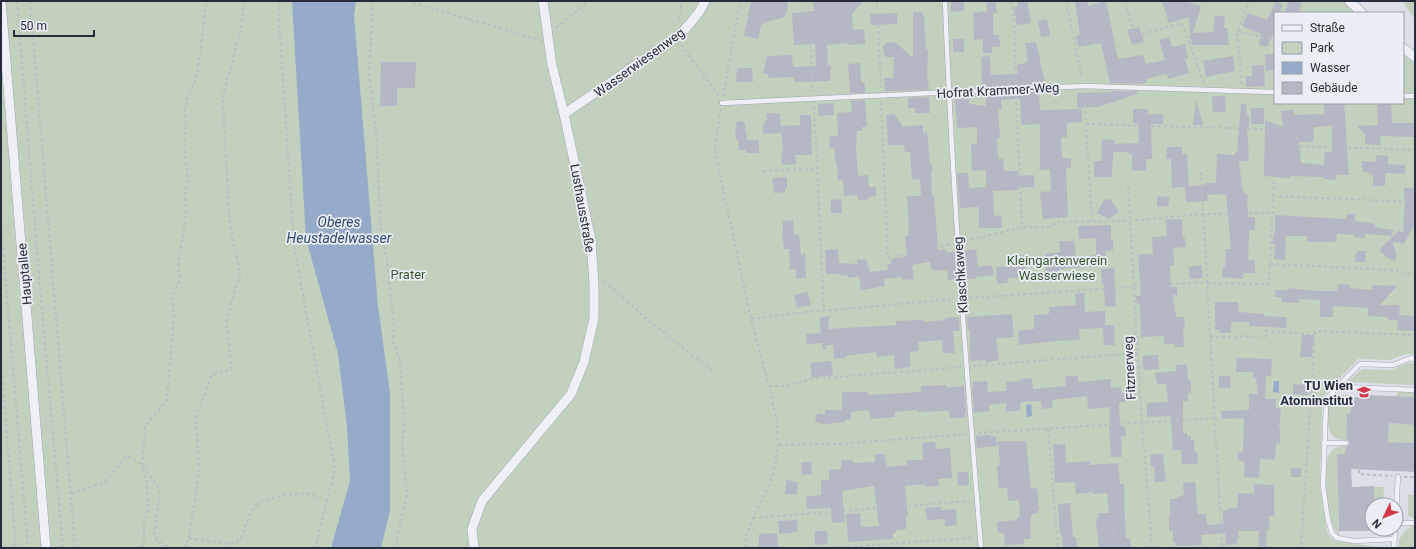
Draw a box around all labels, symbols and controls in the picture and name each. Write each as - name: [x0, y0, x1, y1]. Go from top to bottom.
- scale bar: [14, 12, 94, 38]
- legend: [1274, 12, 1404, 104]
- text: 50 m: [20, 19, 47, 33]
- text: Straße: [1310, 21, 1345, 35]
- street label: Wasserwiesenweg: [591, 25, 687, 100]
- text: Park: [1310, 41, 1335, 55]
- text: Wasser: [1310, 61, 1350, 75]
- street label: Hofrat Krammer-Weg: [936, 80, 1060, 101]
- text: Gebäude: [1310, 81, 1358, 95]
- street label: Lusthausstraße: [567, 163, 598, 254]
- water label: Oberes Heustadelwasser: [287, 214, 392, 246]
- street label: Klaschkaweg: [950, 236, 971, 314]
- street label: Hauptallee: [14, 242, 35, 306]
- park label: Kleingartenverein Wasserwiese: [1007, 253, 1107, 283]
- park label: Prater: [391, 267, 426, 282]
- street label: Fitznerweg: [1120, 336, 1139, 400]
- place label: TU Wien Atominstitut: [1280, 378, 1354, 408]
- school or university icon: TU Wien Atominstitut: [1356, 384, 1372, 400]
- north arrow: [1364, 497, 1404, 537]
- text: N: [1369, 516, 1384, 531]

